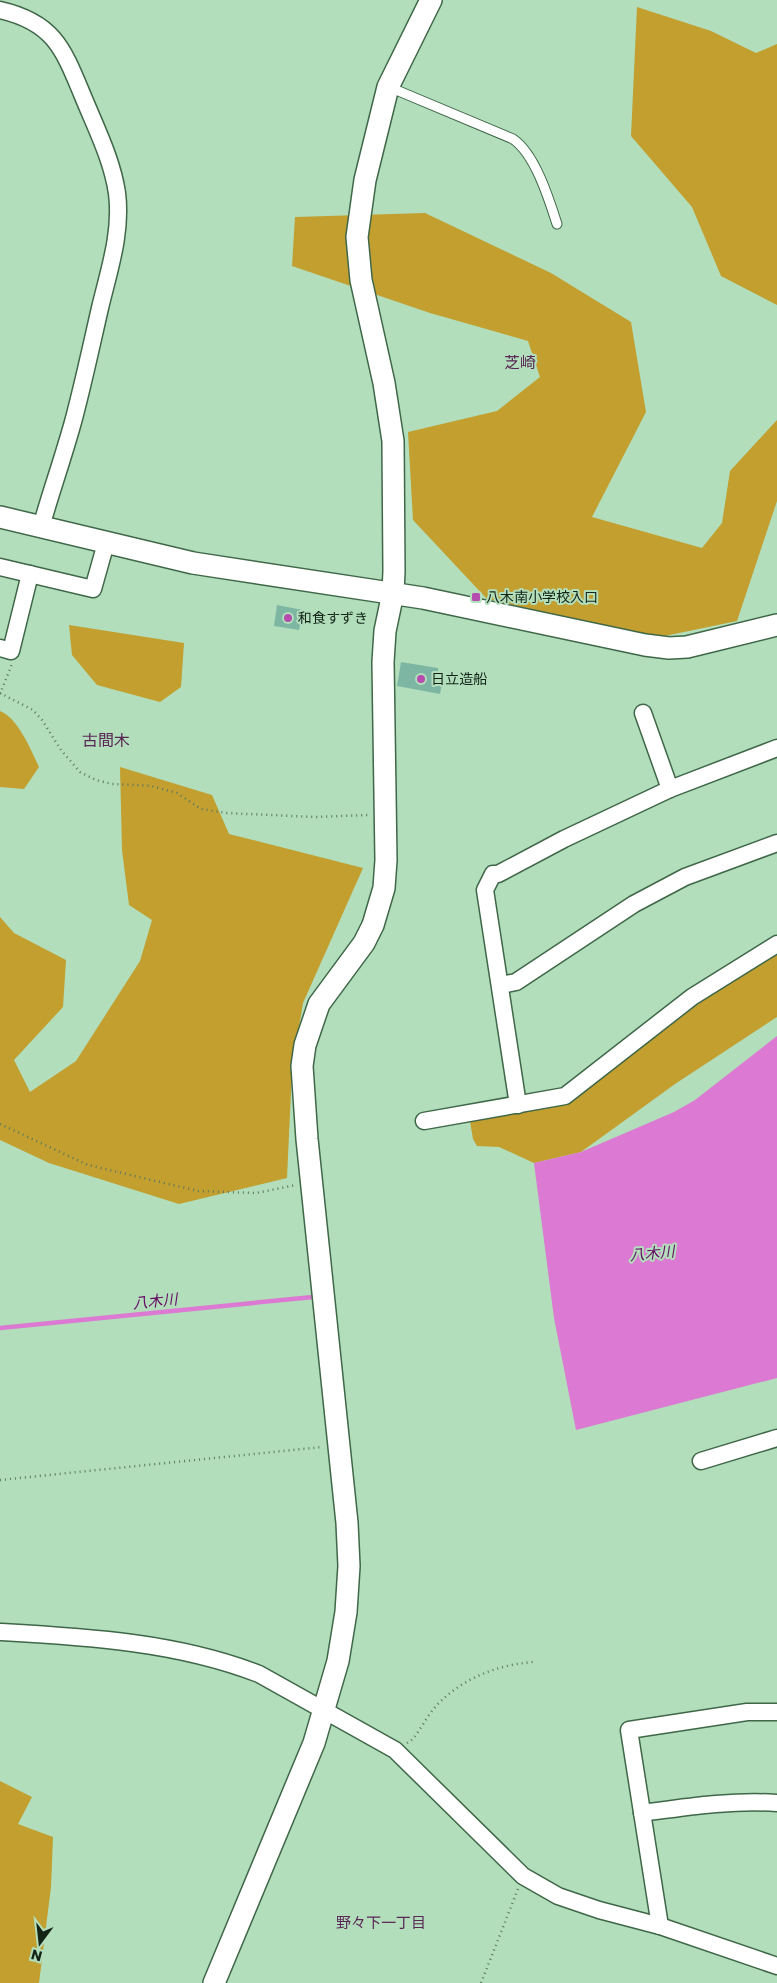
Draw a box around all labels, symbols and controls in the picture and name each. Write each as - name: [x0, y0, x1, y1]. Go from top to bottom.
- district label: 芝崎: [504, 351, 536, 374]
- place label: 八木南小学校入口: [486, 587, 598, 607]
- marker: 八木南小学校入口: [470, 591, 482, 603]
- place label: 和食すずき: [298, 608, 368, 628]
- marker: 和食すずき: [282, 612, 294, 624]
- place label: 日立造船: [431, 669, 487, 689]
- marker: 日立造船: [415, 673, 427, 685]
- district label: 古間木: [82, 729, 130, 752]
- water label: 八木川: [629, 1240, 677, 1265]
- water label: 八木川: [132, 1288, 180, 1314]
- district label: 野々下一丁目: [336, 1912, 426, 1933]
- north arrow: [15, 1918, 65, 1968]
- text: N: [29, 1945, 44, 1967]

